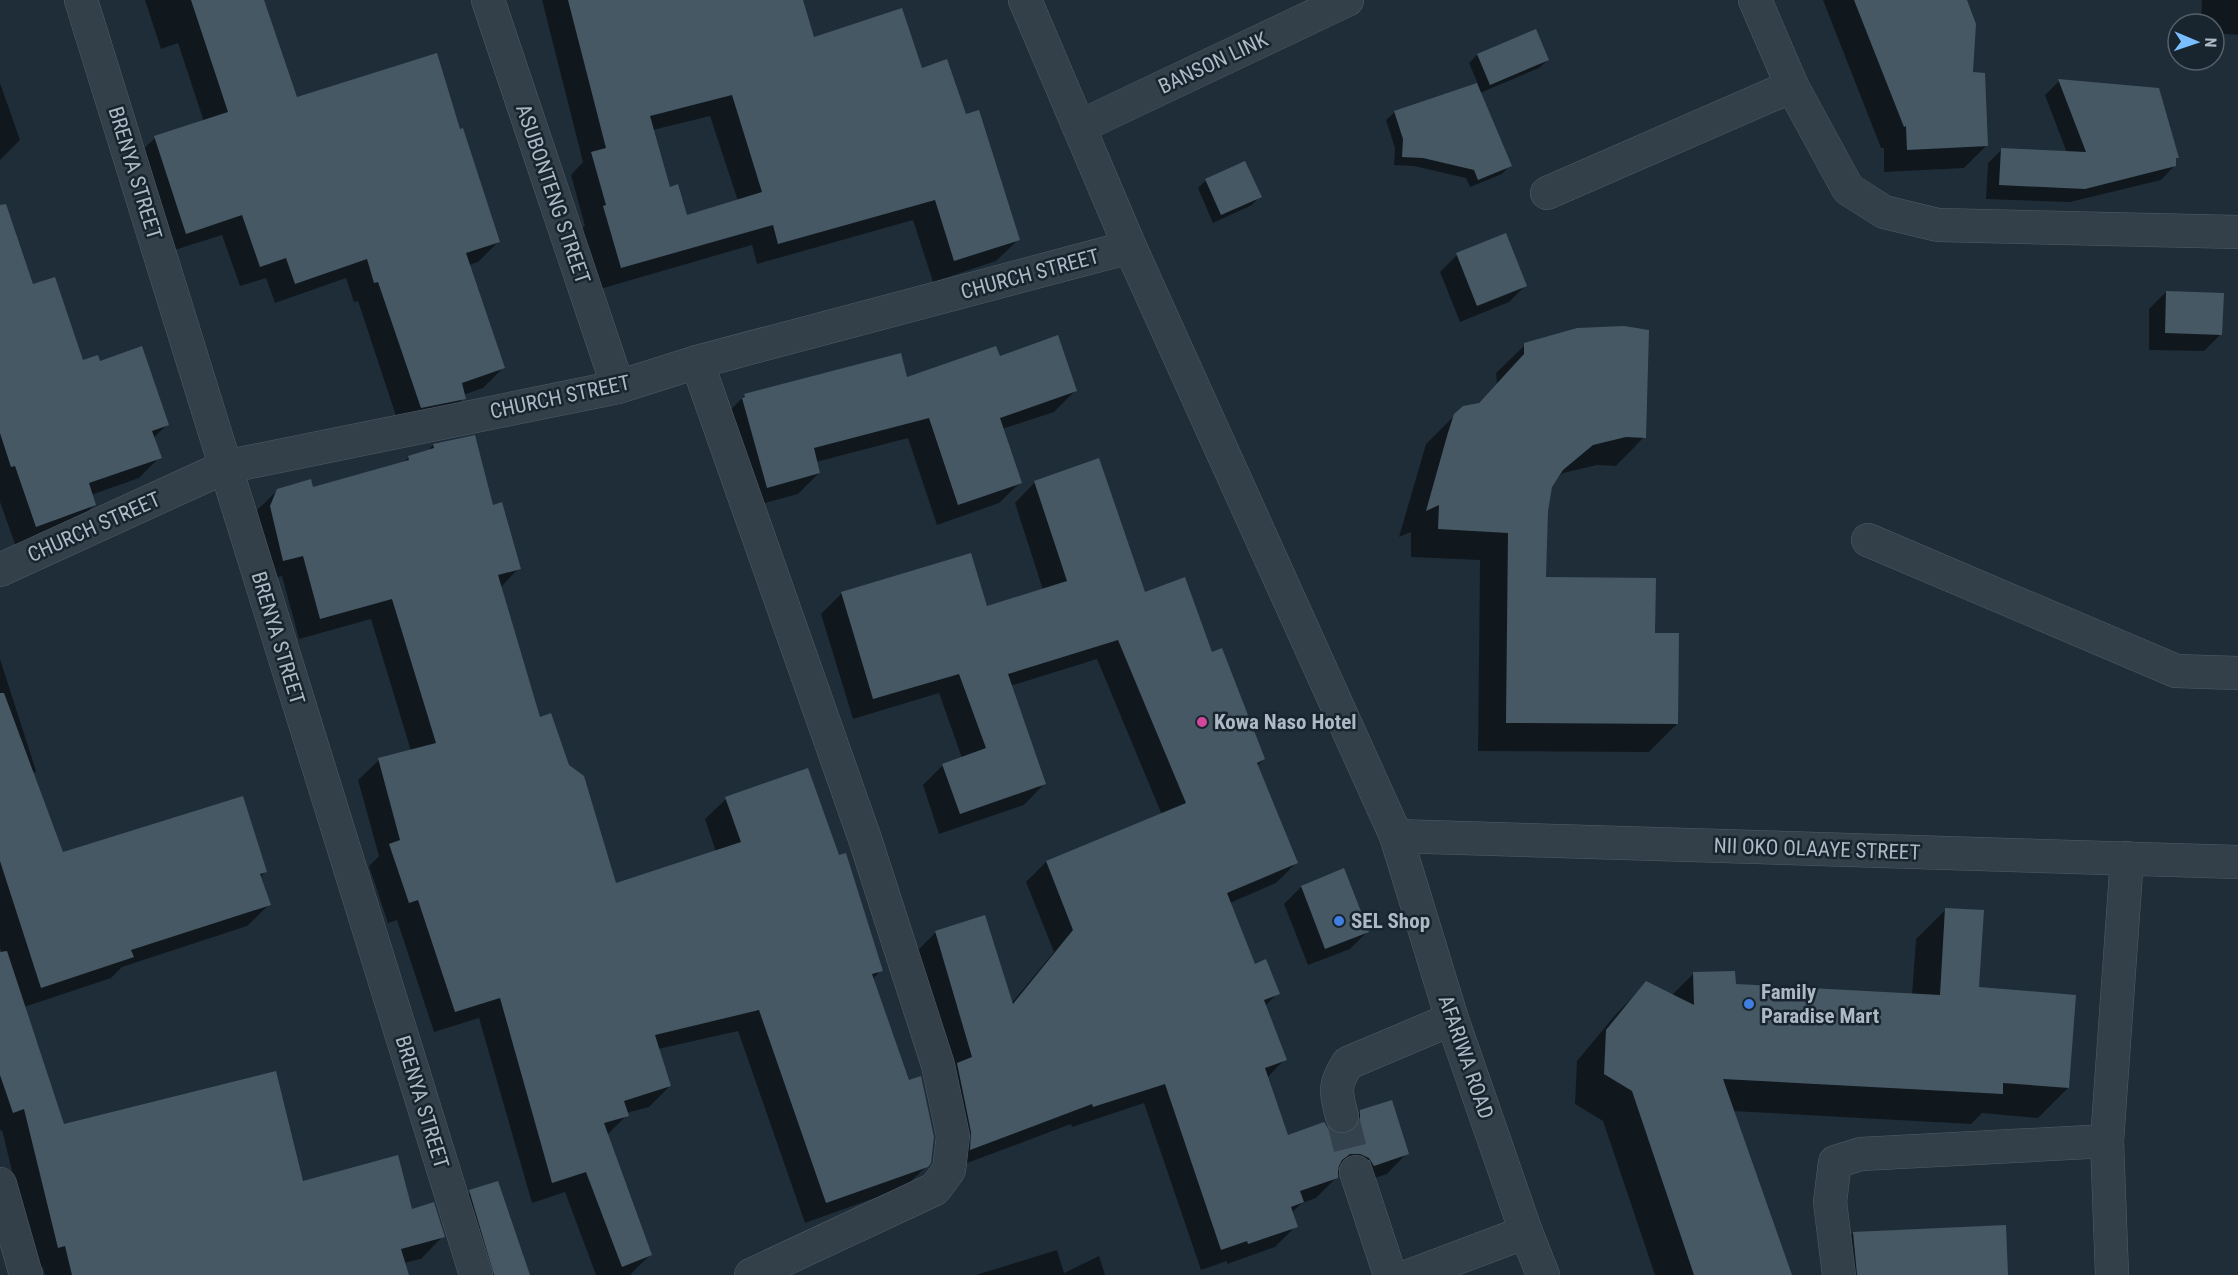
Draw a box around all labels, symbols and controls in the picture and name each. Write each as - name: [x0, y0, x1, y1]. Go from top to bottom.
- north arrow: [2166, 12, 2226, 72]
- street label: BANSON LINK: [1155, 27, 1272, 99]
- text: N: [2201, 37, 2220, 48]
- street label: ASUBONTENG STREET: [511, 101, 595, 287]
- street label: BRENYA STREET: [103, 104, 167, 242]
- street label: CHURCH STREET: [958, 244, 1102, 304]
- street label: CHURCH STREET: [488, 370, 632, 424]
- street label: CHURCH STREET: [24, 487, 164, 567]
- street label: BRENYA STREET: [246, 569, 310, 707]
- place label: Kowa Naso Hotel: [1214, 710, 1357, 734]
- marker: Kowa Naso Hotel: [1195, 715, 1209, 729]
- street label: NII OKO OLAAYE STREET: [1713, 833, 1921, 865]
- place label: SEL Shop: [1351, 909, 1430, 933]
- marker: SEL Shop: [1332, 914, 1346, 928]
- place label: Family Paradise Mart: [1761, 980, 1879, 1028]
- street label: AFARIWA ROAD: [1434, 992, 1498, 1122]
- marker: Family Paradise Mart: [1742, 997, 1756, 1011]
- street label: BRENYA STREET: [390, 1033, 454, 1171]

